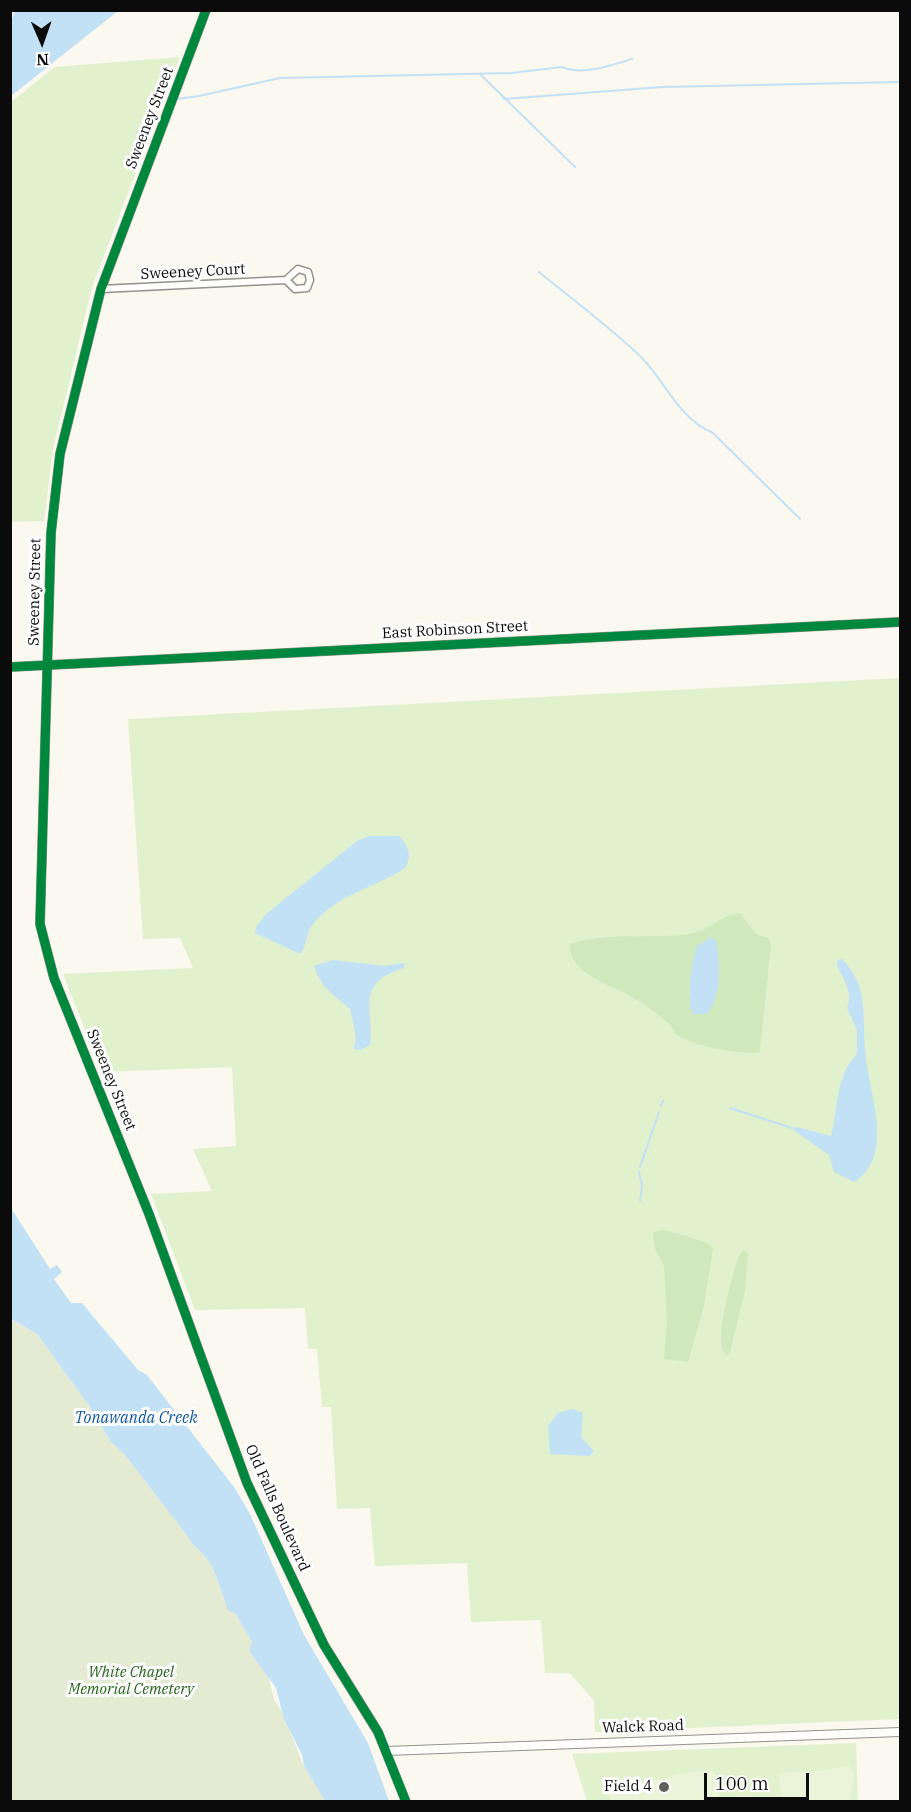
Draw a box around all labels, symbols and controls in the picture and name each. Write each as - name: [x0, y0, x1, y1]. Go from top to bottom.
- north arrow: [12, 12, 72, 72]
- text: N: [36, 50, 49, 70]
- street label: Sweeney Street: [122, 65, 178, 171]
- street label: Sweeney Court: [140, 260, 246, 284]
- street label: Sweeney Street: [25, 538, 45, 646]
- street label: East Robinson Street: [381, 617, 529, 643]
- street label: Sweeney Street: [82, 1027, 140, 1133]
- water label: Tonawanda Creek: [74, 1408, 198, 1428]
- street label: Old Falls Boulevard: [241, 1442, 313, 1574]
- park label: White Chapel Memorial Cemetery: [68, 1664, 194, 1699]
- street label: Walck Road: [602, 1717, 684, 1737]
- scale bar: [707, 1761, 812, 1799]
- text: 100 m: [715, 1772, 769, 1795]
- place label: Field 4: [604, 1778, 652, 1796]
- marker: Field 4: [657, 1780, 671, 1794]

